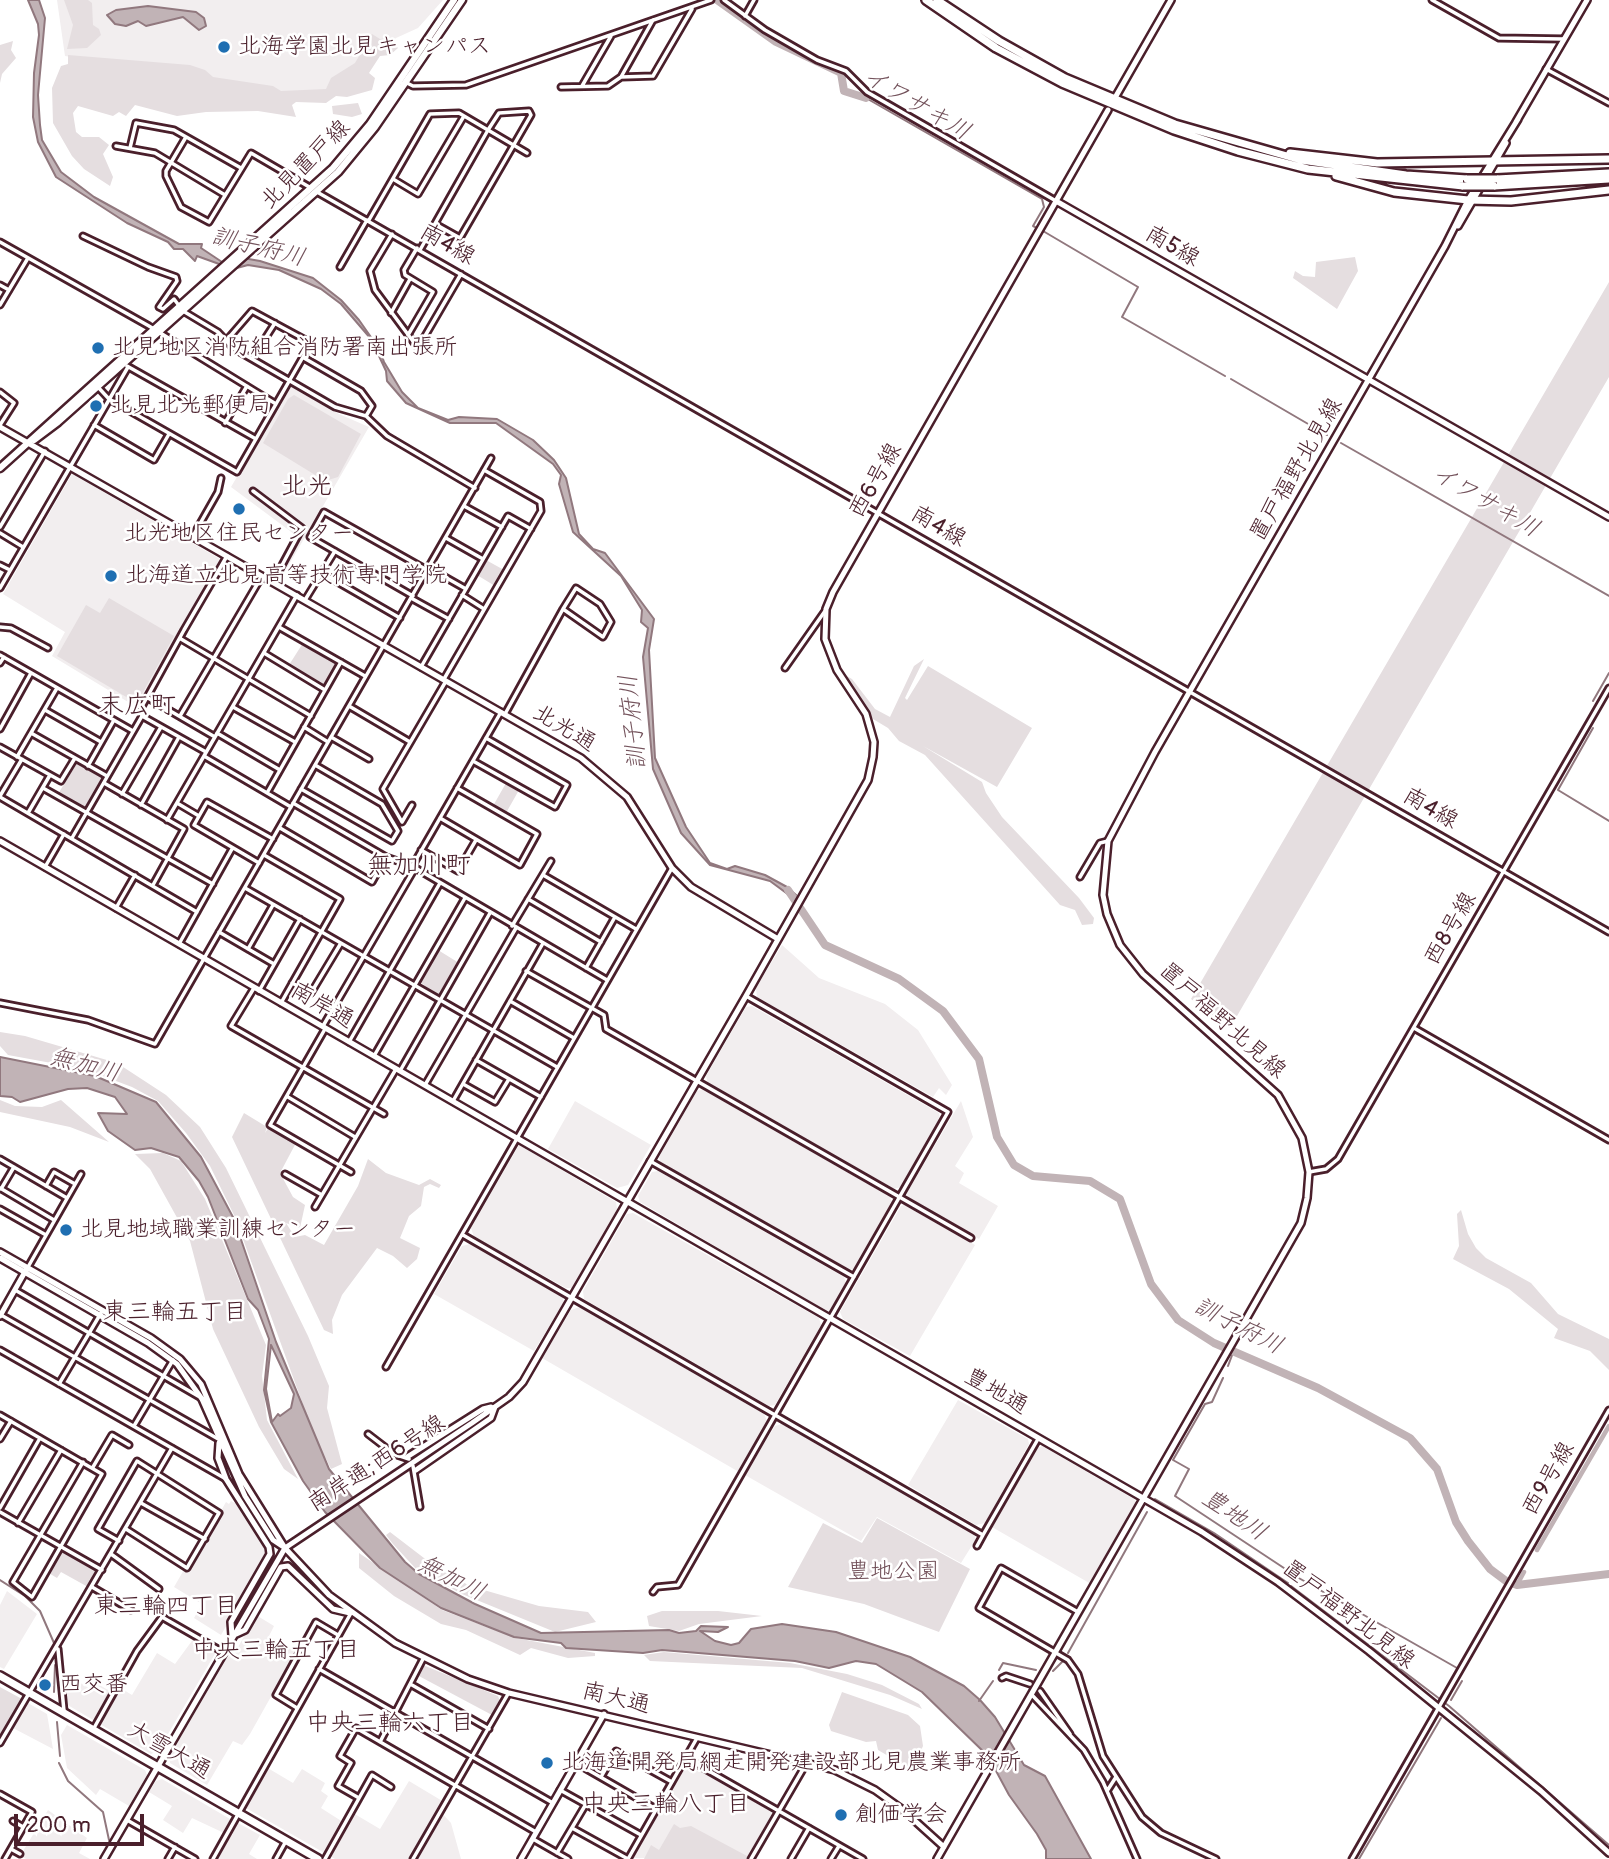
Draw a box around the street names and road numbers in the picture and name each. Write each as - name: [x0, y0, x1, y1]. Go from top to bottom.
- street label: 北見置戸線: [256, 115, 356, 215]
- street label: 南4線: [414, 218, 480, 272]
- street label: 南5線: [1140, 220, 1204, 274]
- street label: 置戸福野北見線: [1245, 393, 1349, 547]
- street label: 西6号線: [843, 438, 909, 524]
- street label: 南4線: [905, 500, 971, 554]
- street label: 北光通: [527, 699, 601, 759]
- street label: 南4線: [1397, 782, 1463, 836]
- street label: 西8号線: [1419, 887, 1483, 971]
- street label: 置戸福野北見線: [1153, 957, 1291, 1085]
- street label: 南岸通: [285, 977, 359, 1035]
- street label: 豊地通: [959, 1363, 1033, 1421]
- street label: 南岸通;西6号線: [303, 1409, 451, 1519]
- street label: 西9号線: [1517, 1437, 1581, 1521]
- street label: 置戸福野北見線: [1276, 1555, 1420, 1675]
- street label: 南大通: [579, 1678, 653, 1720]
- street label: 大雪大通: [122, 1716, 216, 1786]

